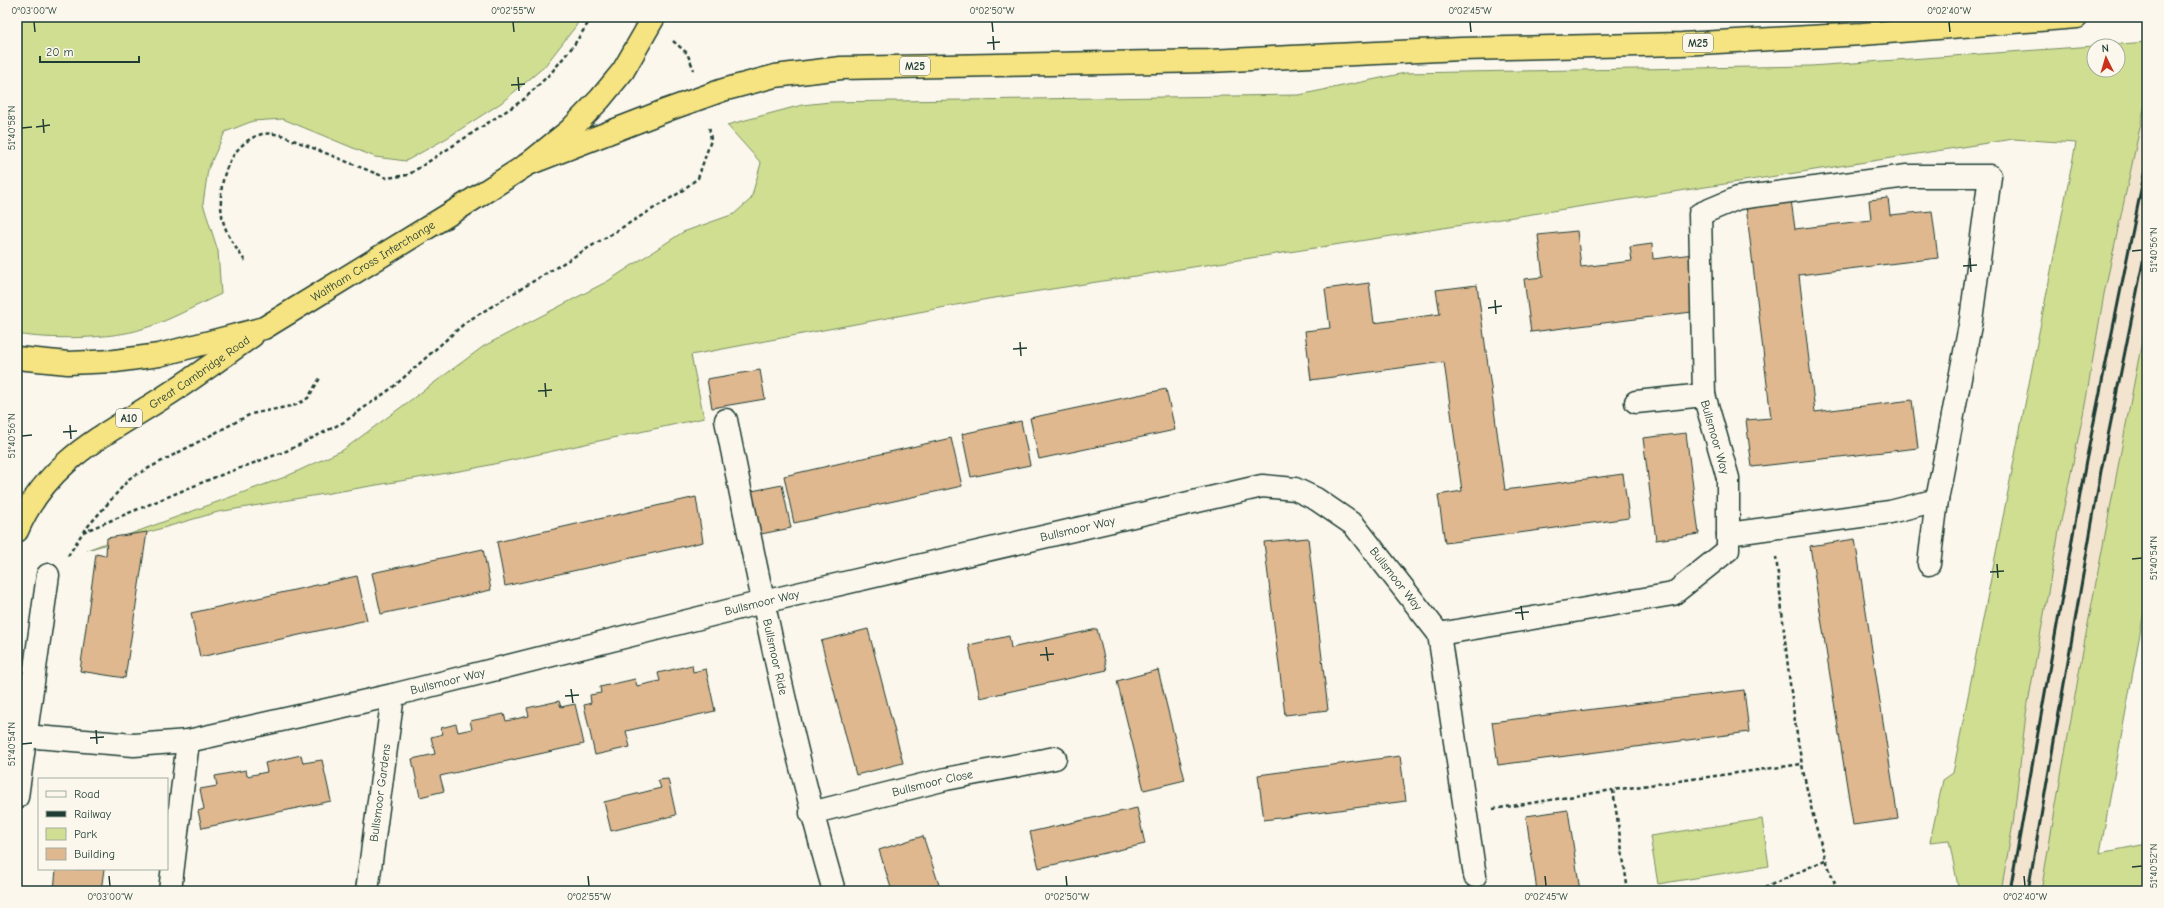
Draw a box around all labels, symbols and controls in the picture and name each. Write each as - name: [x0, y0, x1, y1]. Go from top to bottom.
- text: 0°03'00"W: [11, 5, 57, 17]
- text: 0°02'55"W: [491, 5, 535, 17]
- text: 0°02'50"W: [970, 5, 1015, 17]
- text: 0°02'45"W: [1448, 5, 1492, 17]
- text: 0°02'40"W: [1927, 5, 1971, 17]
- road number: M25: [1683, 34, 1713, 52]
- scale bar: [40, 38, 139, 64]
- north arrow: [2086, 38, 2126, 78]
- text: N: [2101, 42, 2109, 55]
- text: 20 m: [46, 45, 74, 59]
- road number: M25: [900, 57, 930, 75]
- text: 51°40'58"N: [6, 106, 18, 150]
- street label: Waltham Cross Interchange: [308, 218, 438, 304]
- text: 51°40'56"N: [2148, 228, 2160, 272]
- street label: Great Cambridge Road: [146, 333, 252, 412]
- street label: Bullsmoor Way: [1698, 398, 1732, 476]
- road number: A10: [116, 409, 142, 427]
- text: 51°40'56"N: [6, 414, 18, 458]
- street label: Bullsmoor Way: [1039, 513, 1117, 544]
- text: 51°40'54"N: [2148, 536, 2160, 580]
- street label: Bullsmoor Way: [1367, 544, 1425, 614]
- street label: Bullsmoor Way: [723, 587, 801, 618]
- street label: Bullsmoor Ride: [760, 618, 791, 696]
- street label: Bullsmoor Way: [409, 665, 487, 697]
- text: 51°40'54"N: [6, 722, 18, 766]
- street label: Bullsmoor Gardens: [367, 743, 393, 843]
- street label: Bullsmoor Close: [890, 767, 974, 799]
- legend: [38, 778, 168, 870]
- text: Road: [74, 787, 100, 801]
- text: Railway: [74, 807, 112, 821]
- text: Park: [74, 827, 97, 841]
- text: 51°40'52"N: [2148, 844, 2160, 888]
- text: Building: [74, 847, 115, 861]
- text: 0°03'00"W: [87, 891, 133, 903]
- text: 0°02'55"W: [567, 891, 611, 903]
- text: 0°02'50"W: [1045, 891, 1090, 903]
- text: 0°02'45"W: [1524, 891, 1568, 903]
- text: 0°02'40"W: [2003, 891, 2047, 903]

